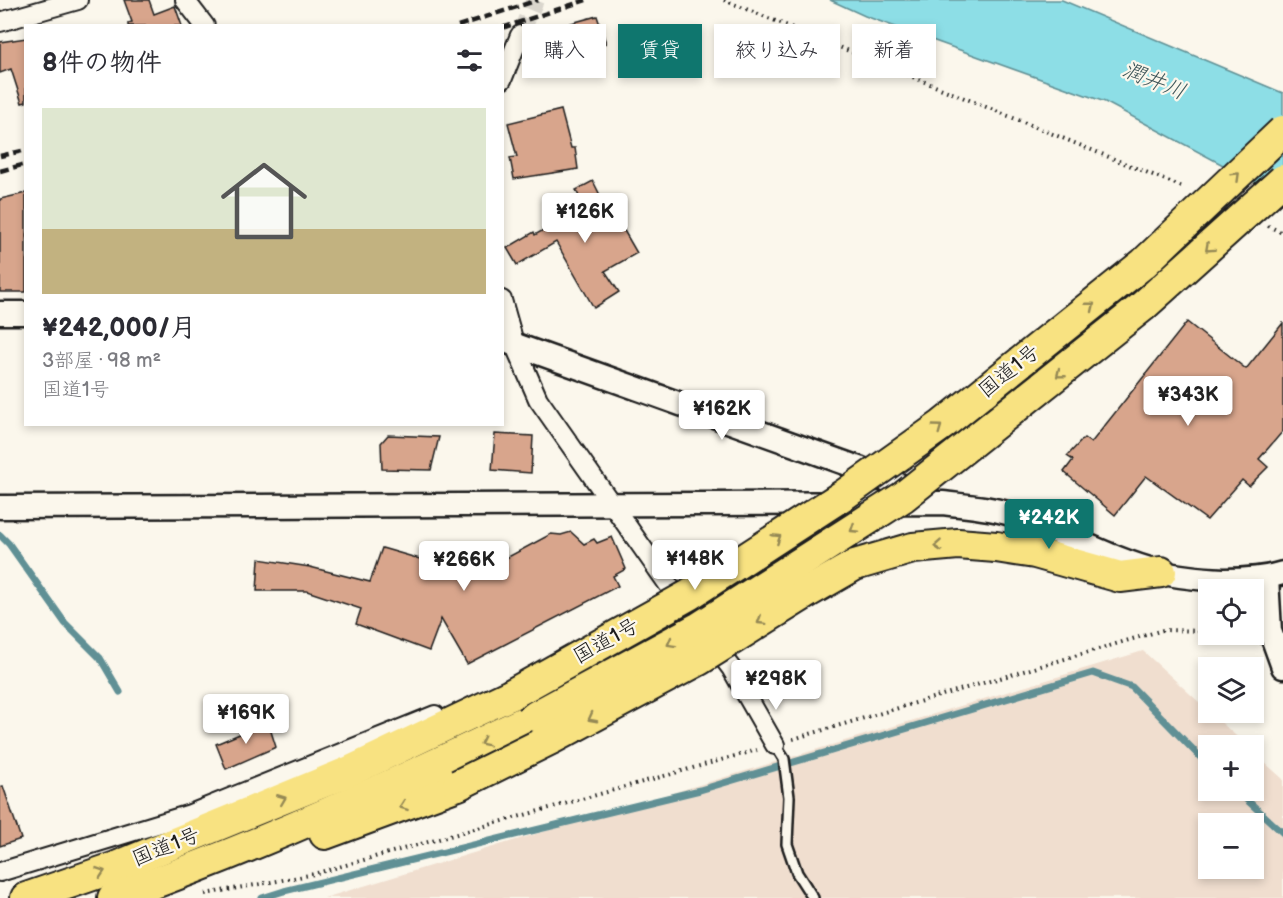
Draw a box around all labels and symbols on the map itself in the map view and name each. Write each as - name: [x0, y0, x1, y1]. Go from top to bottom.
- water label: 潤井川: [1118, 56, 1190, 106]
- one-way arrow: [1228, 172, 1239, 183]
- pin: ¥126K: [543, 193, 627, 244]
- one-way arrow: [1205, 241, 1216, 252]
- one-way arrow: [1084, 302, 1095, 313]
- street label: 国道1号: [973, 339, 1045, 403]
- one-way arrow: [1056, 366, 1067, 377]
- pin: ¥343K: [1146, 376, 1230, 427]
- pin: ¥162K: [680, 390, 764, 441]
- one-way arrow: [932, 424, 943, 435]
- pin: ¥242K: [1007, 499, 1091, 550]
- one-way arrow: [850, 521, 860, 533]
- one-way arrow: [771, 534, 782, 545]
- one-way arrow: [934, 539, 943, 552]
- pin: ¥148K: [653, 540, 737, 591]
- pin: ¥266K: [422, 541, 506, 592]
- street label: 国道1号: [569, 613, 643, 669]
- one-way arrow: [757, 614, 768, 625]
- one-way arrow: [667, 636, 677, 647]
- pin: ¥298K: [734, 660, 818, 711]
- pin: ¥169K: [204, 694, 288, 745]
- one-way arrow: [588, 711, 598, 722]
- one-way arrow: [479, 734, 490, 746]
- one-way arrow: [276, 794, 287, 806]
- one-way arrow: [398, 798, 409, 811]
- street label: 国道1号: [128, 822, 204, 872]
- one-way arrow: [95, 867, 106, 880]

